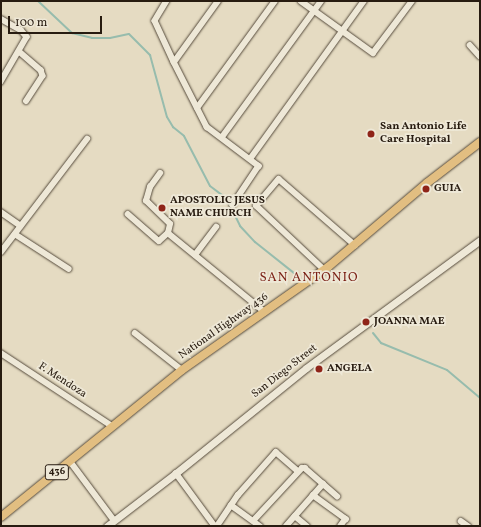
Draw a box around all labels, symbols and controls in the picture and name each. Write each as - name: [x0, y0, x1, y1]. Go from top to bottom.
- scale bar: [10, 8, 104, 34]
- text: 100 m: [15, 15, 47, 31]
- place label: San Antonio Life Care Hospital: [380, 121, 467, 147]
- marker: San Antonio Life Care Hospital: [365, 128, 377, 140]
- place label: GUIA: [434, 182, 461, 196]
- marker: GUIA: [421, 184, 431, 194]
- place label: APOSTOLIC JESUS NAME CHURCH: [170, 195, 265, 221]
- marker: APOSTOLIC JESUS NAME CHURCH: [157, 203, 167, 213]
- district label: SAN ANTONIO: [259, 270, 359, 286]
- street label: National Highway 436: [177, 291, 271, 363]
- place label: JOANNA MAE: [374, 315, 445, 329]
- marker: JOANNA MAE: [361, 317, 371, 327]
- street label: San Diego Street: [250, 342, 320, 402]
- street label: F. Mendoza: [35, 360, 89, 402]
- place label: ANGELA: [327, 362, 372, 376]
- marker: ANGELA: [314, 364, 324, 374]
- road number: 436: [44, 464, 70, 480]

